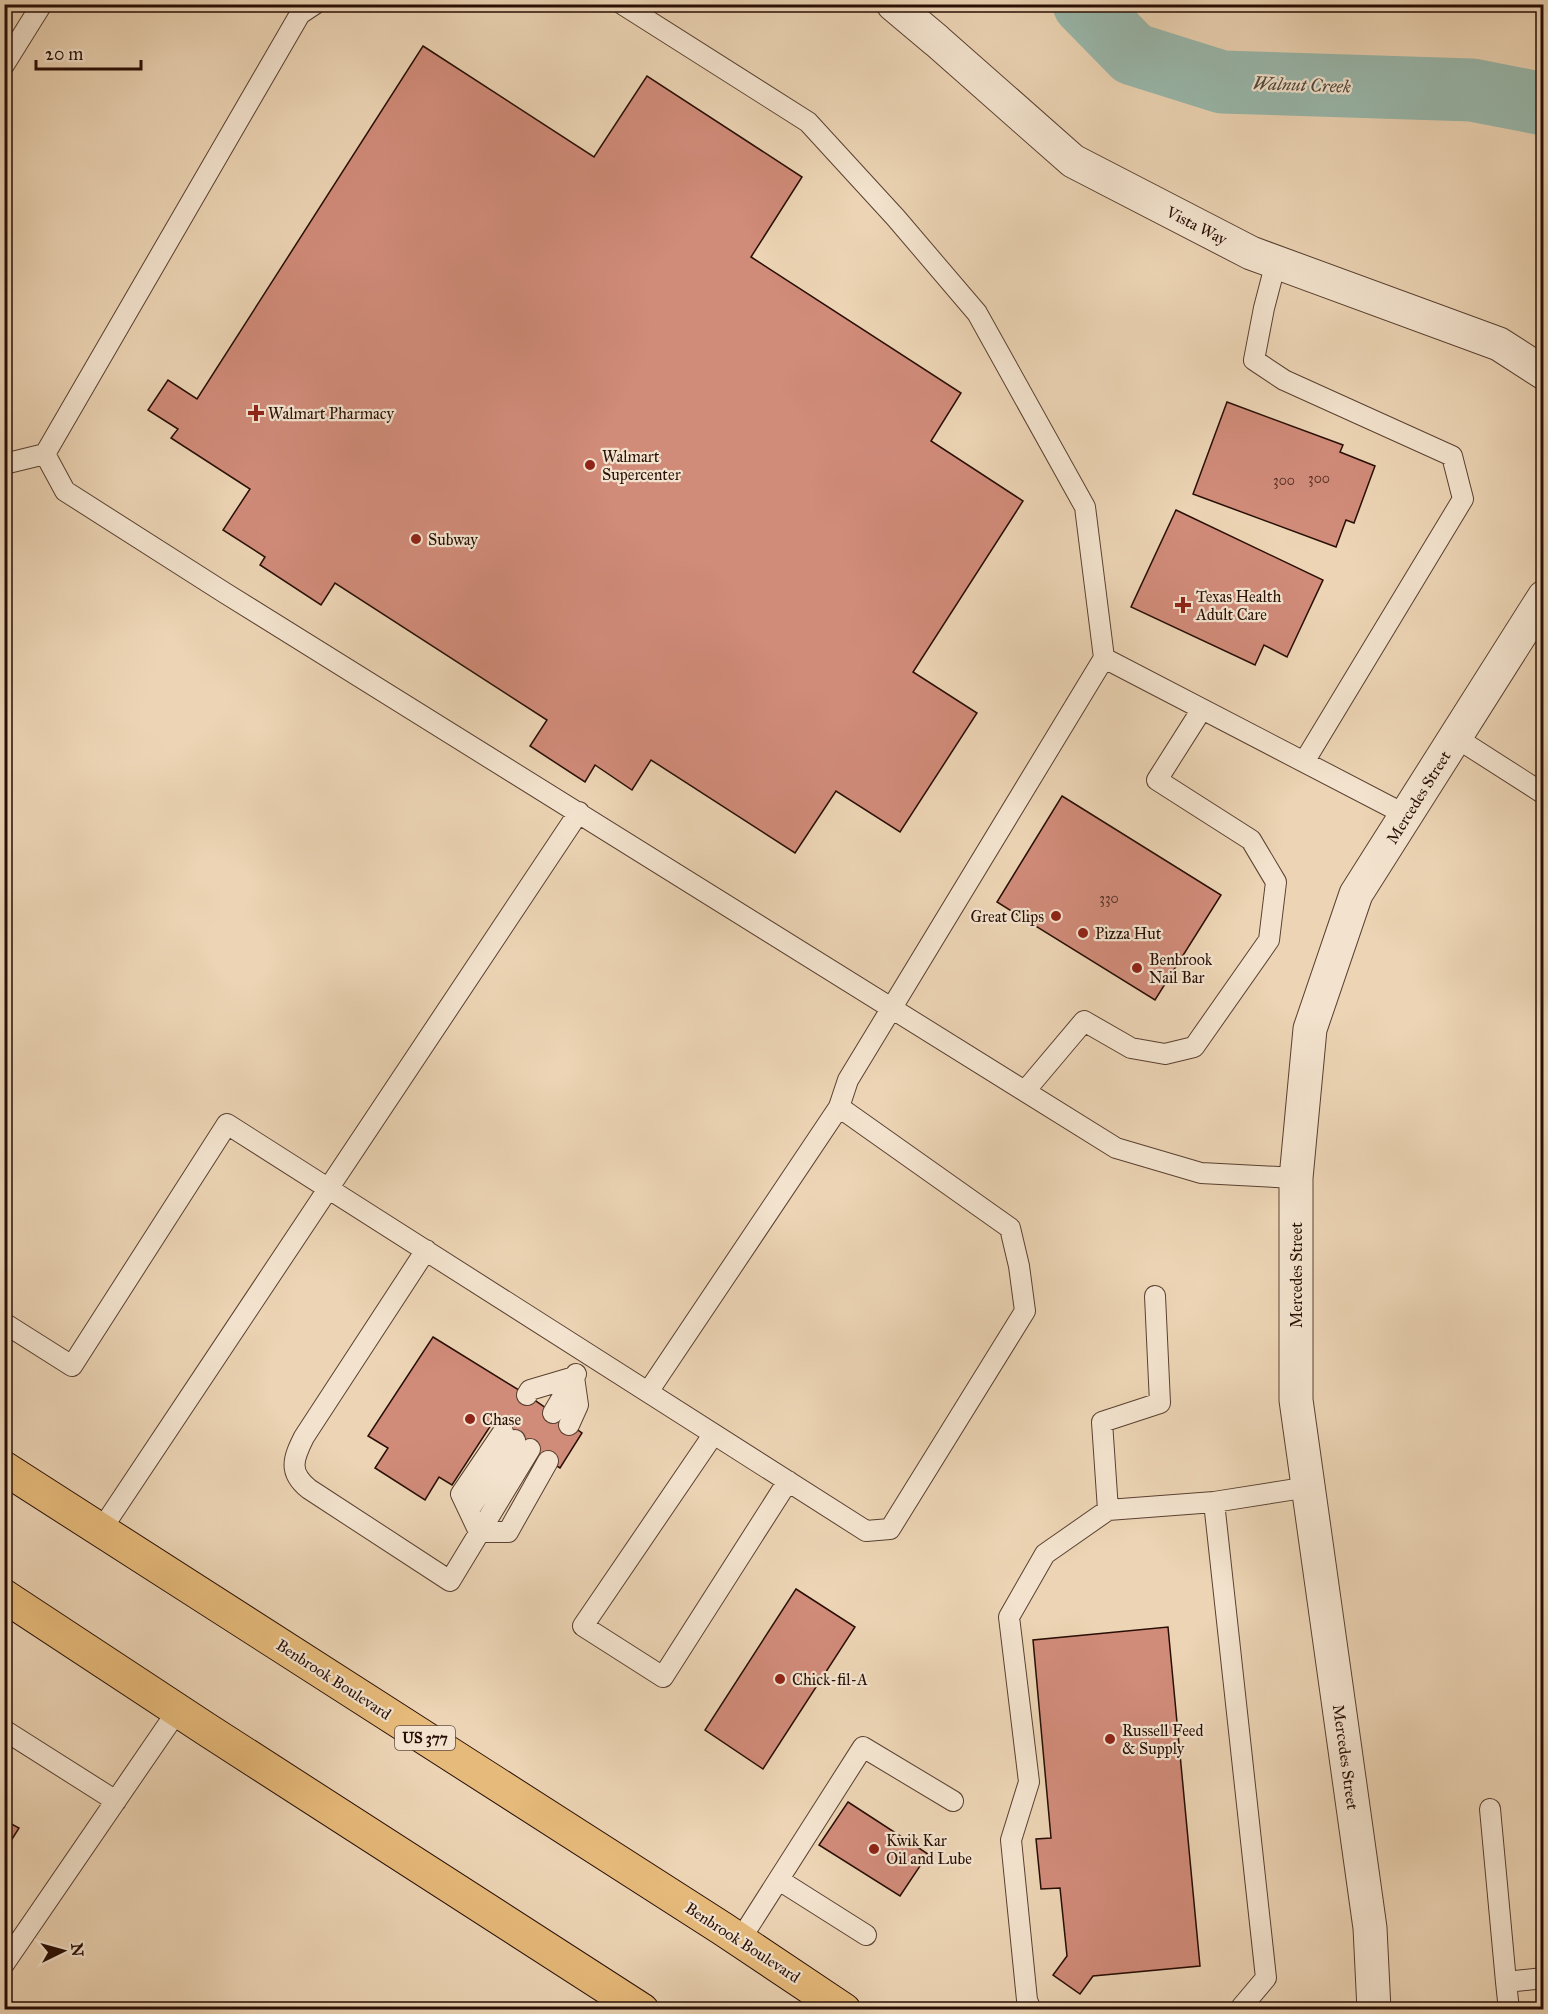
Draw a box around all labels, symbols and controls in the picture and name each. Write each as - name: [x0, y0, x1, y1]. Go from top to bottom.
- scale bar: [36, 33, 141, 71]
- text: 20 m: [45, 43, 83, 65]
- water label: Walnut Creek: [1253, 72, 1351, 98]
- street label: Vista Way: [1162, 202, 1231, 249]
- place label: Walmart Pharmacy: [268, 404, 395, 423]
- marker: Walmart Pharmacy: [249, 406, 263, 420]
- place label: Walmart Supercenter: [602, 447, 681, 484]
- marker: Walmart Supercenter: [583, 458, 597, 472]
- house number: 300: [1308, 470, 1330, 487]
- house number: 300: [1273, 472, 1295, 489]
- place label: Subway: [428, 530, 478, 549]
- marker: Subway: [409, 532, 423, 546]
- place label: Texas Health Adult Care: [1195, 587, 1281, 624]
- marker: Texas Health Adult Care: [1174, 596, 1192, 614]
- street label: Mercedes Street: [1382, 747, 1455, 847]
- house number: 330: [1099, 890, 1119, 907]
- place label: Great Clips: [970, 907, 1044, 926]
- marker: Great Clips: [1049, 909, 1063, 923]
- place label: Pizza Hut: [1095, 924, 1162, 943]
- marker: Pizza Hut: [1076, 926, 1090, 940]
- place label: Benbrook Nail Bar: [1149, 950, 1213, 987]
- marker: Benbrook Nail Bar: [1130, 961, 1144, 975]
- street label: Mercedes Street: [1287, 1222, 1306, 1328]
- place label: Chase: [482, 1410, 521, 1429]
- marker: Chase: [463, 1412, 477, 1426]
- street label: Benbrook Boulevard: [273, 1635, 395, 1724]
- place label: Chick-fil-A: [792, 1670, 868, 1689]
- marker: Chick-fil-A: [773, 1672, 787, 1686]
- street label: Mercedes Street: [1329, 1703, 1362, 1811]
- place label: Russell Feed & Supply: [1122, 1721, 1204, 1758]
- road number: US 377: [395, 1726, 455, 1750]
- marker: Russell Feed & Supply: [1103, 1732, 1117, 1746]
- place label: Kwik Kar Oil and Lube: [886, 1831, 972, 1868]
- marker: Kwik Kar Oil and Lube: [867, 1842, 881, 1856]
- street label: Benbrook Boulevard: [682, 1898, 804, 1987]
- north arrow: [33, 1921, 93, 1981]
- text: N: [67, 1942, 88, 1958]

